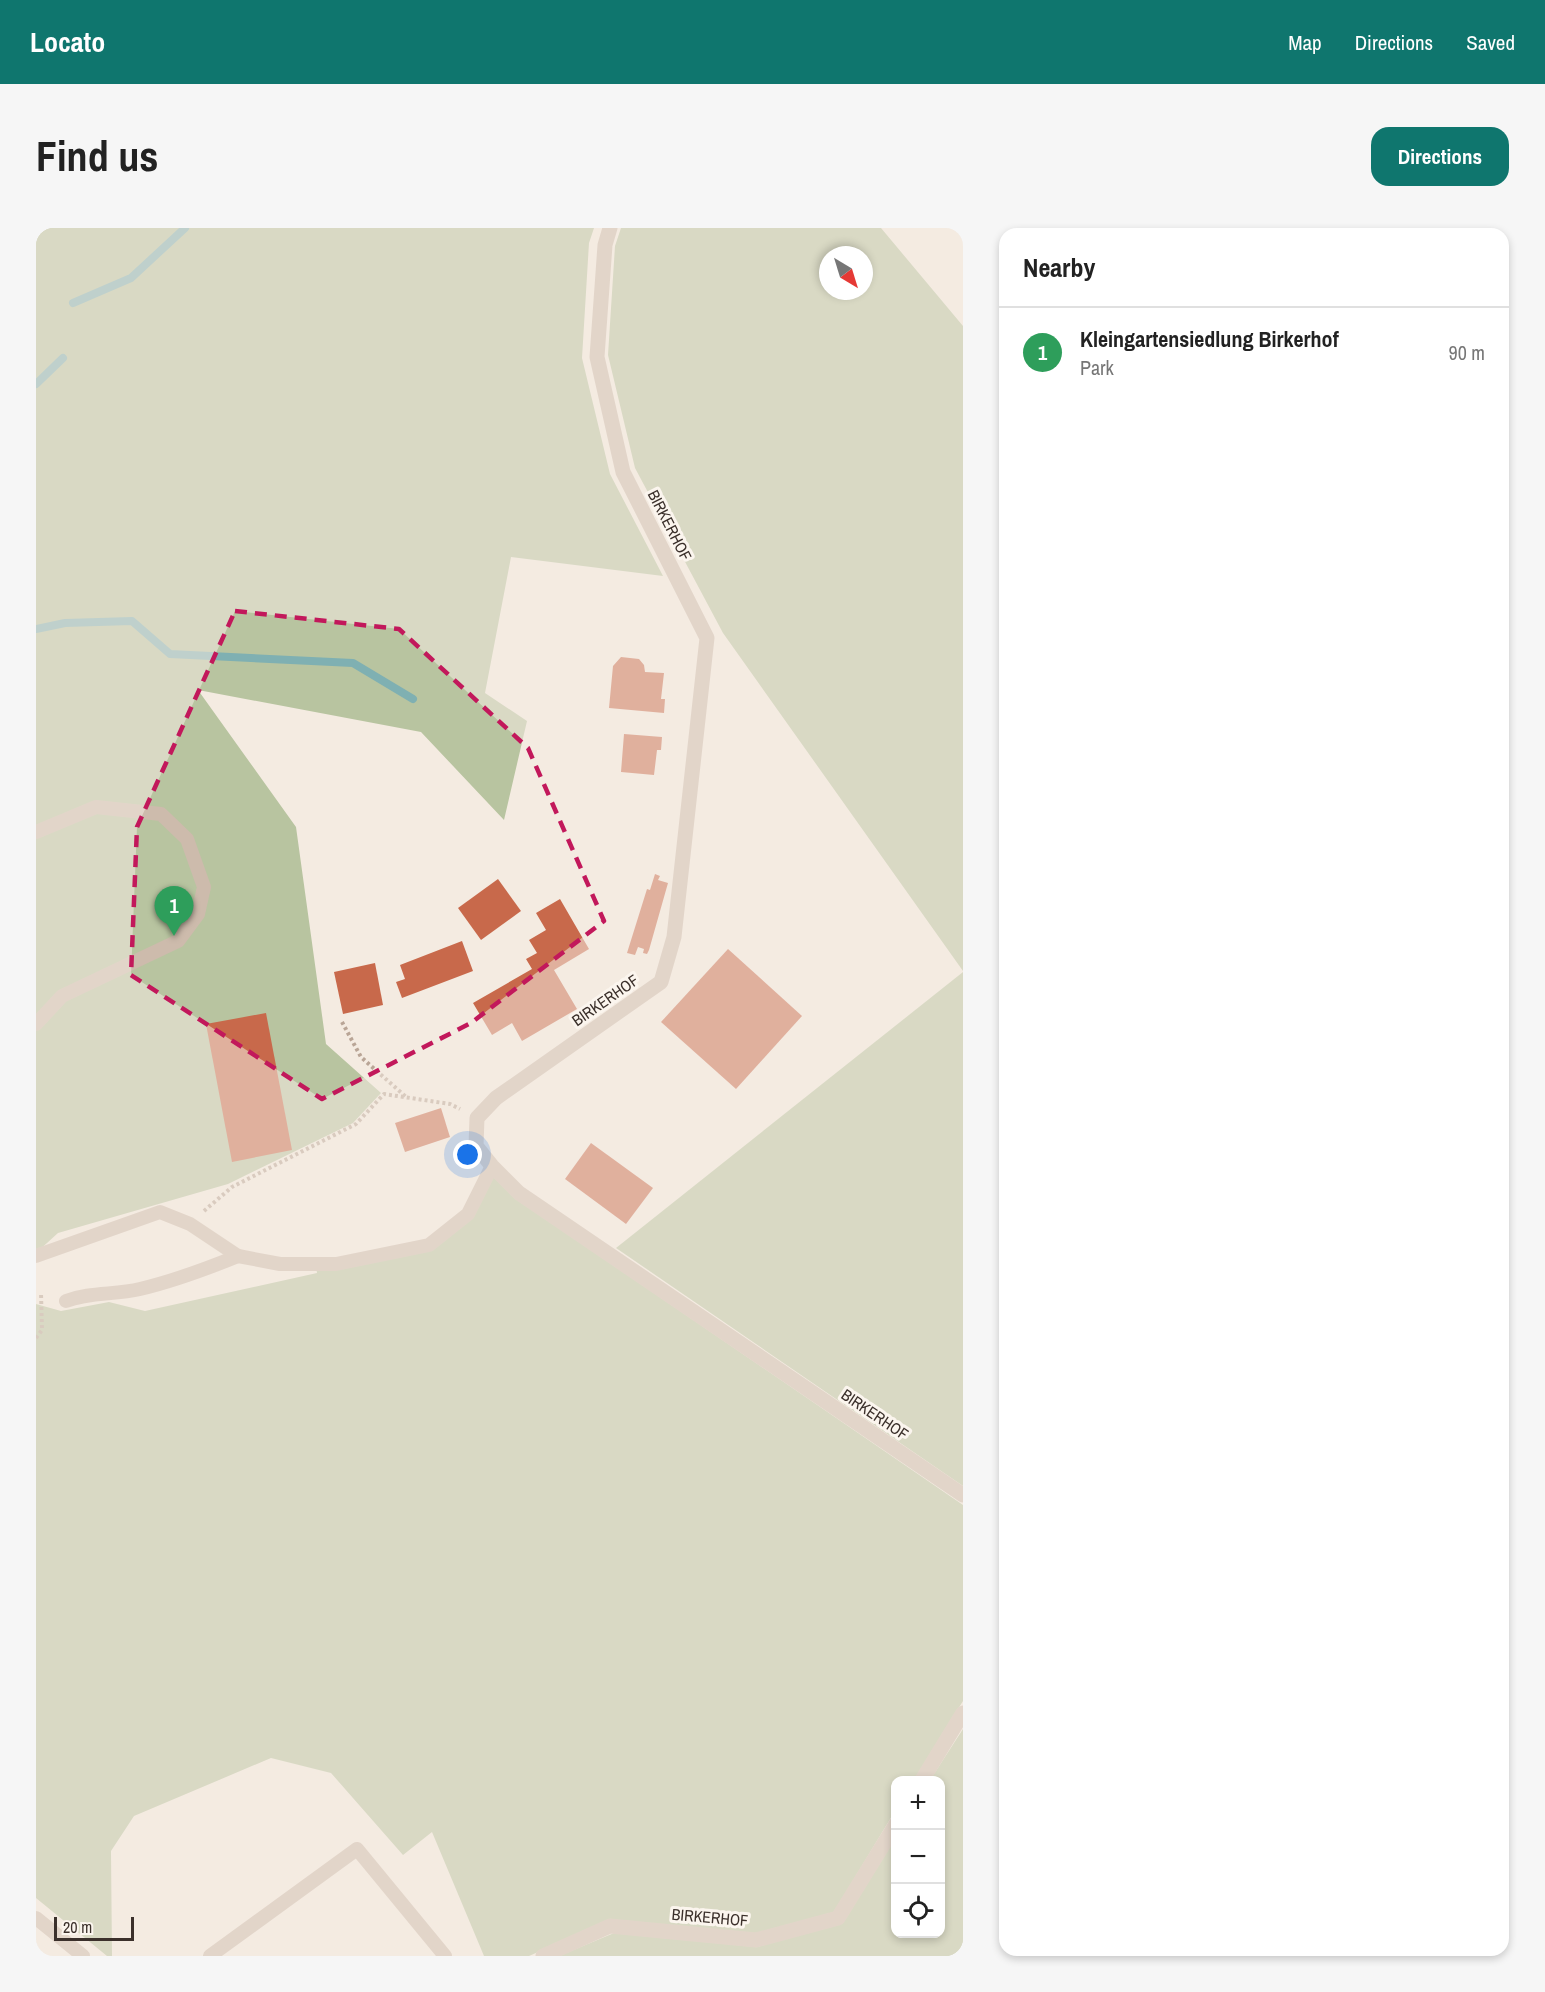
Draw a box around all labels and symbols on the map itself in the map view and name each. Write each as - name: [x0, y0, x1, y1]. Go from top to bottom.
- north arrow: [819, 246, 873, 300]
- street label: BIRKERHOF: [643, 486, 697, 564]
- pin: 1: [154, 886, 194, 936]
- street label: BIRKERHOF: [567, 969, 643, 1031]
- your location: [453, 1140, 482, 1169]
- street label: BIRKERHOF: [837, 1383, 913, 1445]
- street label: BIRKERHOF: [671, 1903, 749, 1931]
- scale bar: [54, 1914, 134, 1942]

